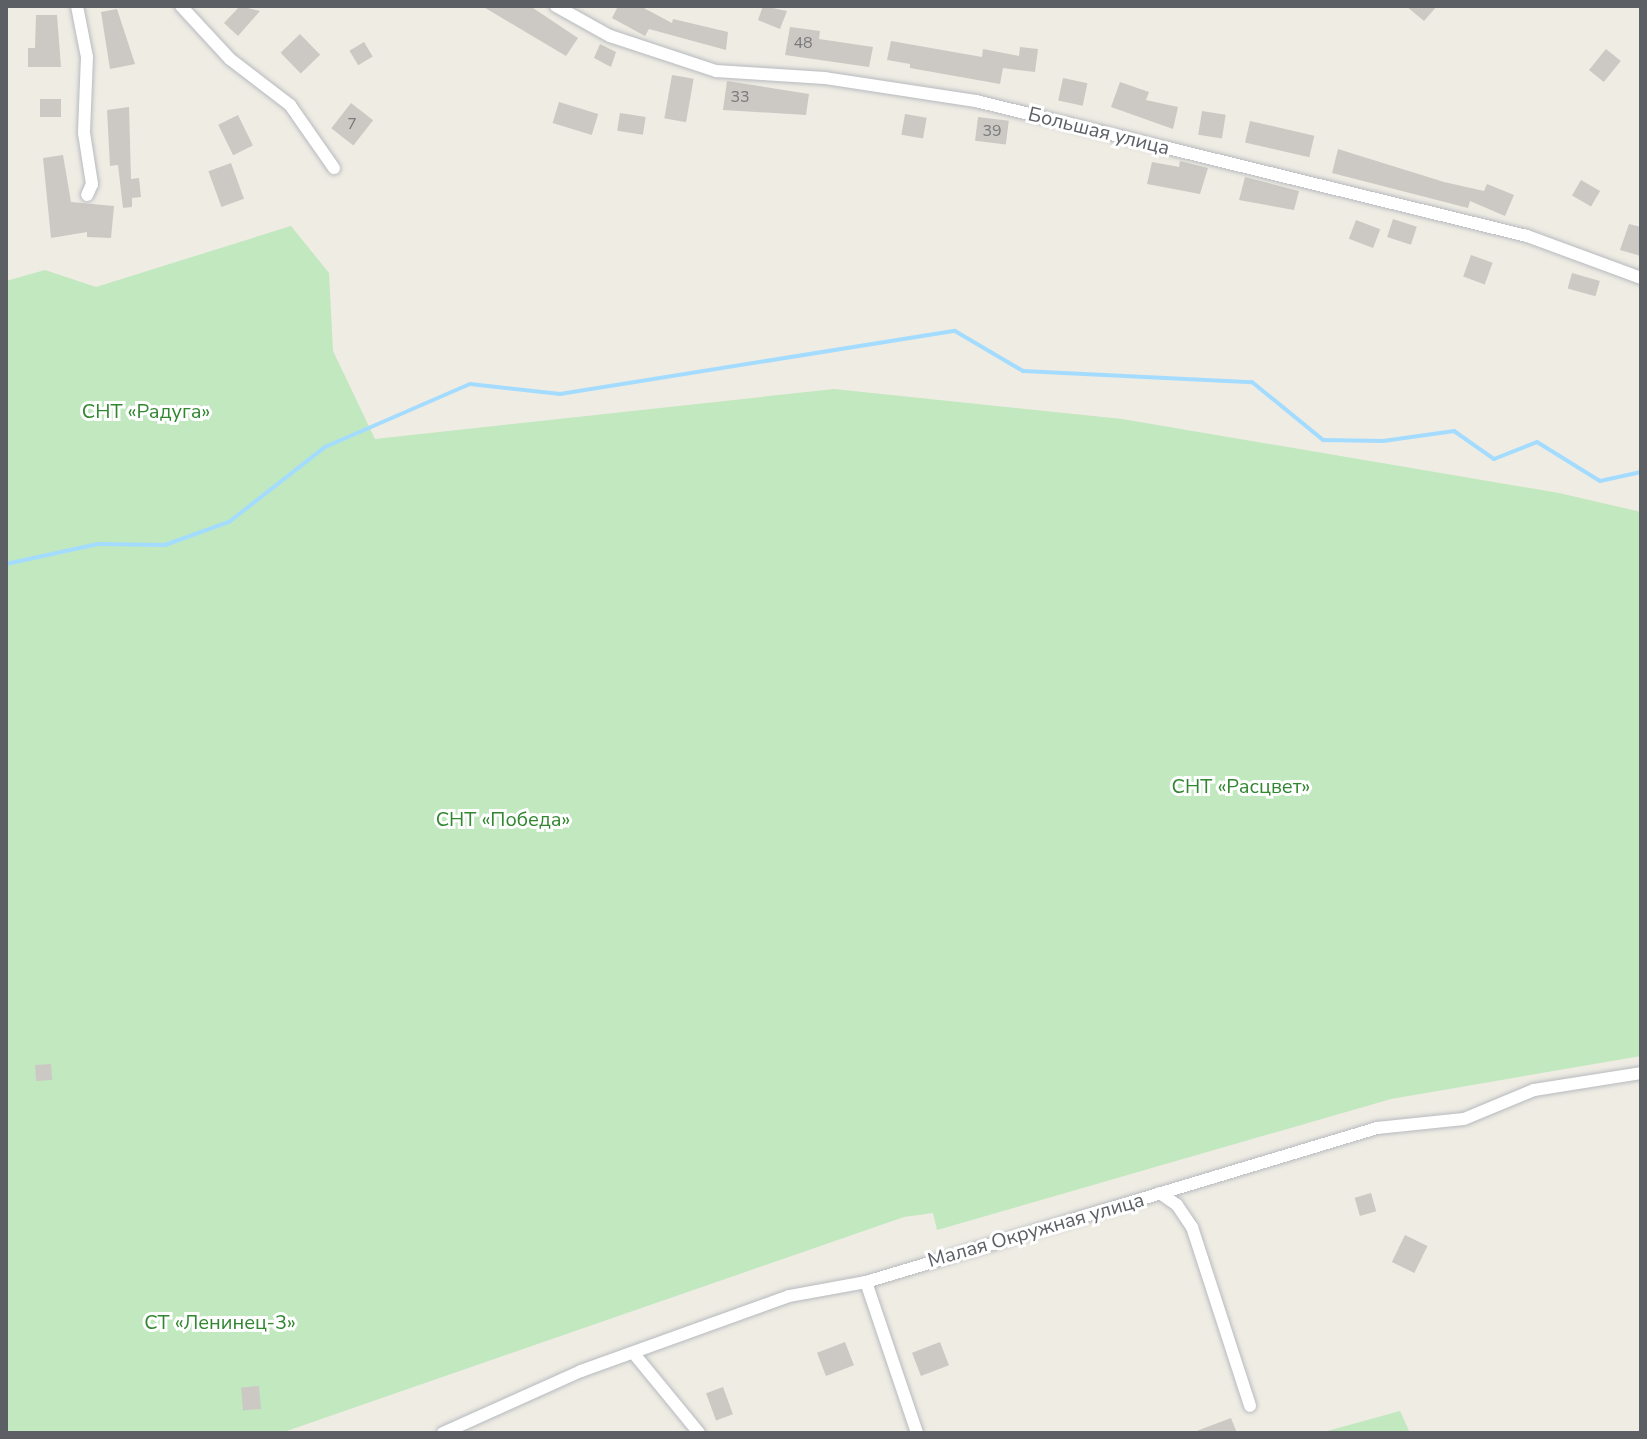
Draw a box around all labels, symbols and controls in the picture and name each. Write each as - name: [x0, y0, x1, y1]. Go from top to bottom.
- house number: 48: [793, 33, 813, 53]
- house number: 33: [730, 87, 750, 107]
- street label: Большая улица: [1026, 102, 1172, 160]
- house number: 7: [347, 114, 357, 134]
- house number: 39: [982, 121, 1002, 141]
- park label: СНТ «Радуга»: [82, 399, 210, 423]
- park label: СНТ «Расцвет»: [1172, 774, 1310, 798]
- park label: СНТ «Победа»: [436, 807, 570, 831]
- street label: Малая Окружная улица: [925, 1188, 1147, 1272]
- park label: СТ «Ленинец-3»: [144, 1310, 296, 1334]

